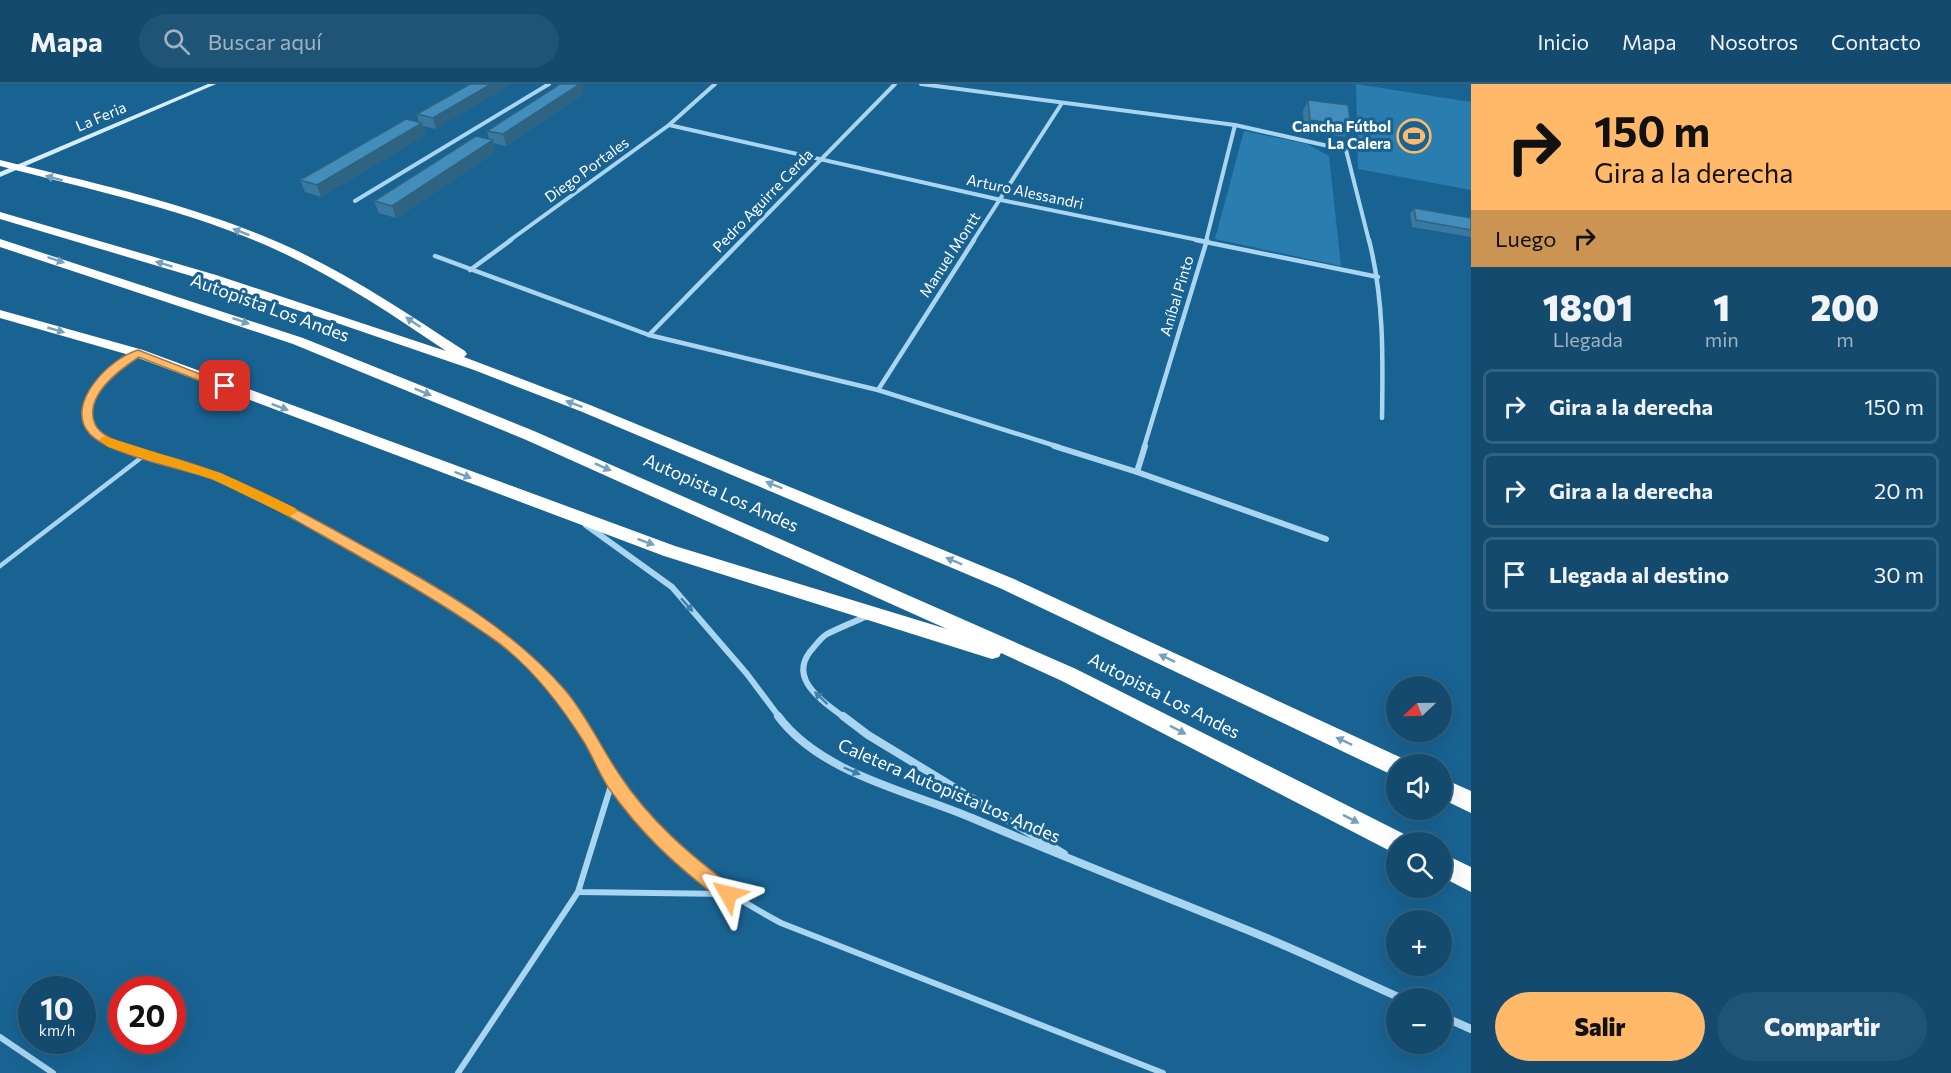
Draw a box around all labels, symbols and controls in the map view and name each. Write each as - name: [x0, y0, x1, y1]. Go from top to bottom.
- search box: [139, 14, 559, 68]
- text: Mapa: [30, 24, 103, 58]
- icon: search: [160, 25, 193, 58]
- text: Buscar aquí: [208, 28, 322, 55]
- text: Inicio: [1537, 29, 1589, 54]
- text: Mapa: [1622, 29, 1676, 54]
- text: Nosotros: [1709, 29, 1798, 54]
- text: Contacto: [1831, 29, 1921, 54]
- street label: La Feria: [73, 97, 129, 135]
- text: 150 m: [1594, 104, 1710, 156]
- icon: right: [1495, 108, 1573, 186]
- place label: Cancha Fútbol La Calera: [1292, 117, 1391, 152]
- sports icon: Cancha Fútbol La Calera: [1396, 118, 1432, 154]
- street label: Diego Portales: [541, 133, 632, 206]
- street label: Pedro Aguirre Cerda: [708, 145, 816, 256]
- text: Gira a la derecha: [1594, 156, 1793, 189]
- street label: Arturo Alessandri: [965, 170, 1085, 212]
- one-way arrow: [45, 172, 63, 182]
- street label: Manuel Montt: [915, 209, 983, 300]
- icon: right: [1568, 222, 1601, 255]
- text: Luego: [1495, 225, 1556, 252]
- one-way arrow: [232, 226, 250, 236]
- street label: Aníbal Pinto: [1155, 253, 1197, 338]
- one-way arrow: [47, 256, 65, 265]
- one-way arrow: [155, 259, 173, 268]
- street label: Autopista Los Andes: [188, 268, 353, 346]
- text: 18:01: [1543, 284, 1633, 328]
- text: 1: [1713, 284, 1730, 328]
- text: 200: [1810, 284, 1879, 328]
- one-way arrow: [232, 317, 250, 327]
- one-way arrow: [405, 317, 422, 328]
- one-way arrow: [47, 326, 65, 335]
- text: Llegada: [1553, 327, 1623, 351]
- text: min: [1705, 327, 1739, 351]
- text: m: [1836, 327, 1854, 351]
- pin: [199, 360, 250, 411]
- icon: arrive: [208, 369, 241, 402]
- one-way arrow: [414, 388, 432, 397]
- icon: right: [1498, 390, 1531, 423]
- text: Gira a la derecha: [1549, 393, 1713, 420]
- text: 150 m: [1864, 393, 1924, 420]
- one-way arrow: [565, 399, 583, 408]
- one-way arrow: [271, 402, 289, 412]
- street label: Autopista Los Andes: [641, 448, 802, 536]
- one-way arrow: [594, 463, 611, 472]
- one-way arrow: [454, 471, 472, 480]
- icon: right: [1498, 474, 1531, 507]
- text: Gira a la derecha: [1549, 477, 1713, 504]
- text: 20 m: [1874, 477, 1924, 504]
- one-way arrow: [765, 480, 783, 489]
- one-way arrow: [637, 538, 655, 548]
- one-way arrow: [945, 556, 963, 565]
- icon: arrive: [1498, 558, 1531, 591]
- text: Llegada al destino: [1549, 561, 1729, 588]
- text: 30 m: [1874, 561, 1924, 588]
- one-way arrow: [680, 597, 693, 612]
- street label: Autopista Los Andes: [1085, 647, 1244, 743]
- one-way arrow: [1158, 653, 1176, 663]
- north arrow: [1386, 676, 1452, 742]
- map controls: [1386, 676, 1452, 1054]
- one-way arrow: [814, 691, 829, 705]
- one-way arrow: [1169, 725, 1186, 735]
- street label: Caletera Autopista Los Andes: [835, 733, 1064, 847]
- one-way arrow: [1335, 737, 1352, 746]
- button: sound: [1386, 754, 1452, 820]
- one-way arrow: [843, 767, 861, 776]
- one-way arrow: [1343, 814, 1360, 824]
- button: search: [1386, 832, 1452, 898]
- position arrow: [696, 862, 760, 926]
- button: +: [1386, 910, 1452, 976]
- speed limit sign: 20: [108, 976, 186, 1054]
- button: −: [1386, 988, 1452, 1054]
- text: 10: [40, 989, 74, 1026]
- button: Salir: [1495, 992, 1705, 1061]
- button: Compartir: [1717, 992, 1927, 1061]
- text: km/h: [39, 1021, 75, 1039]

